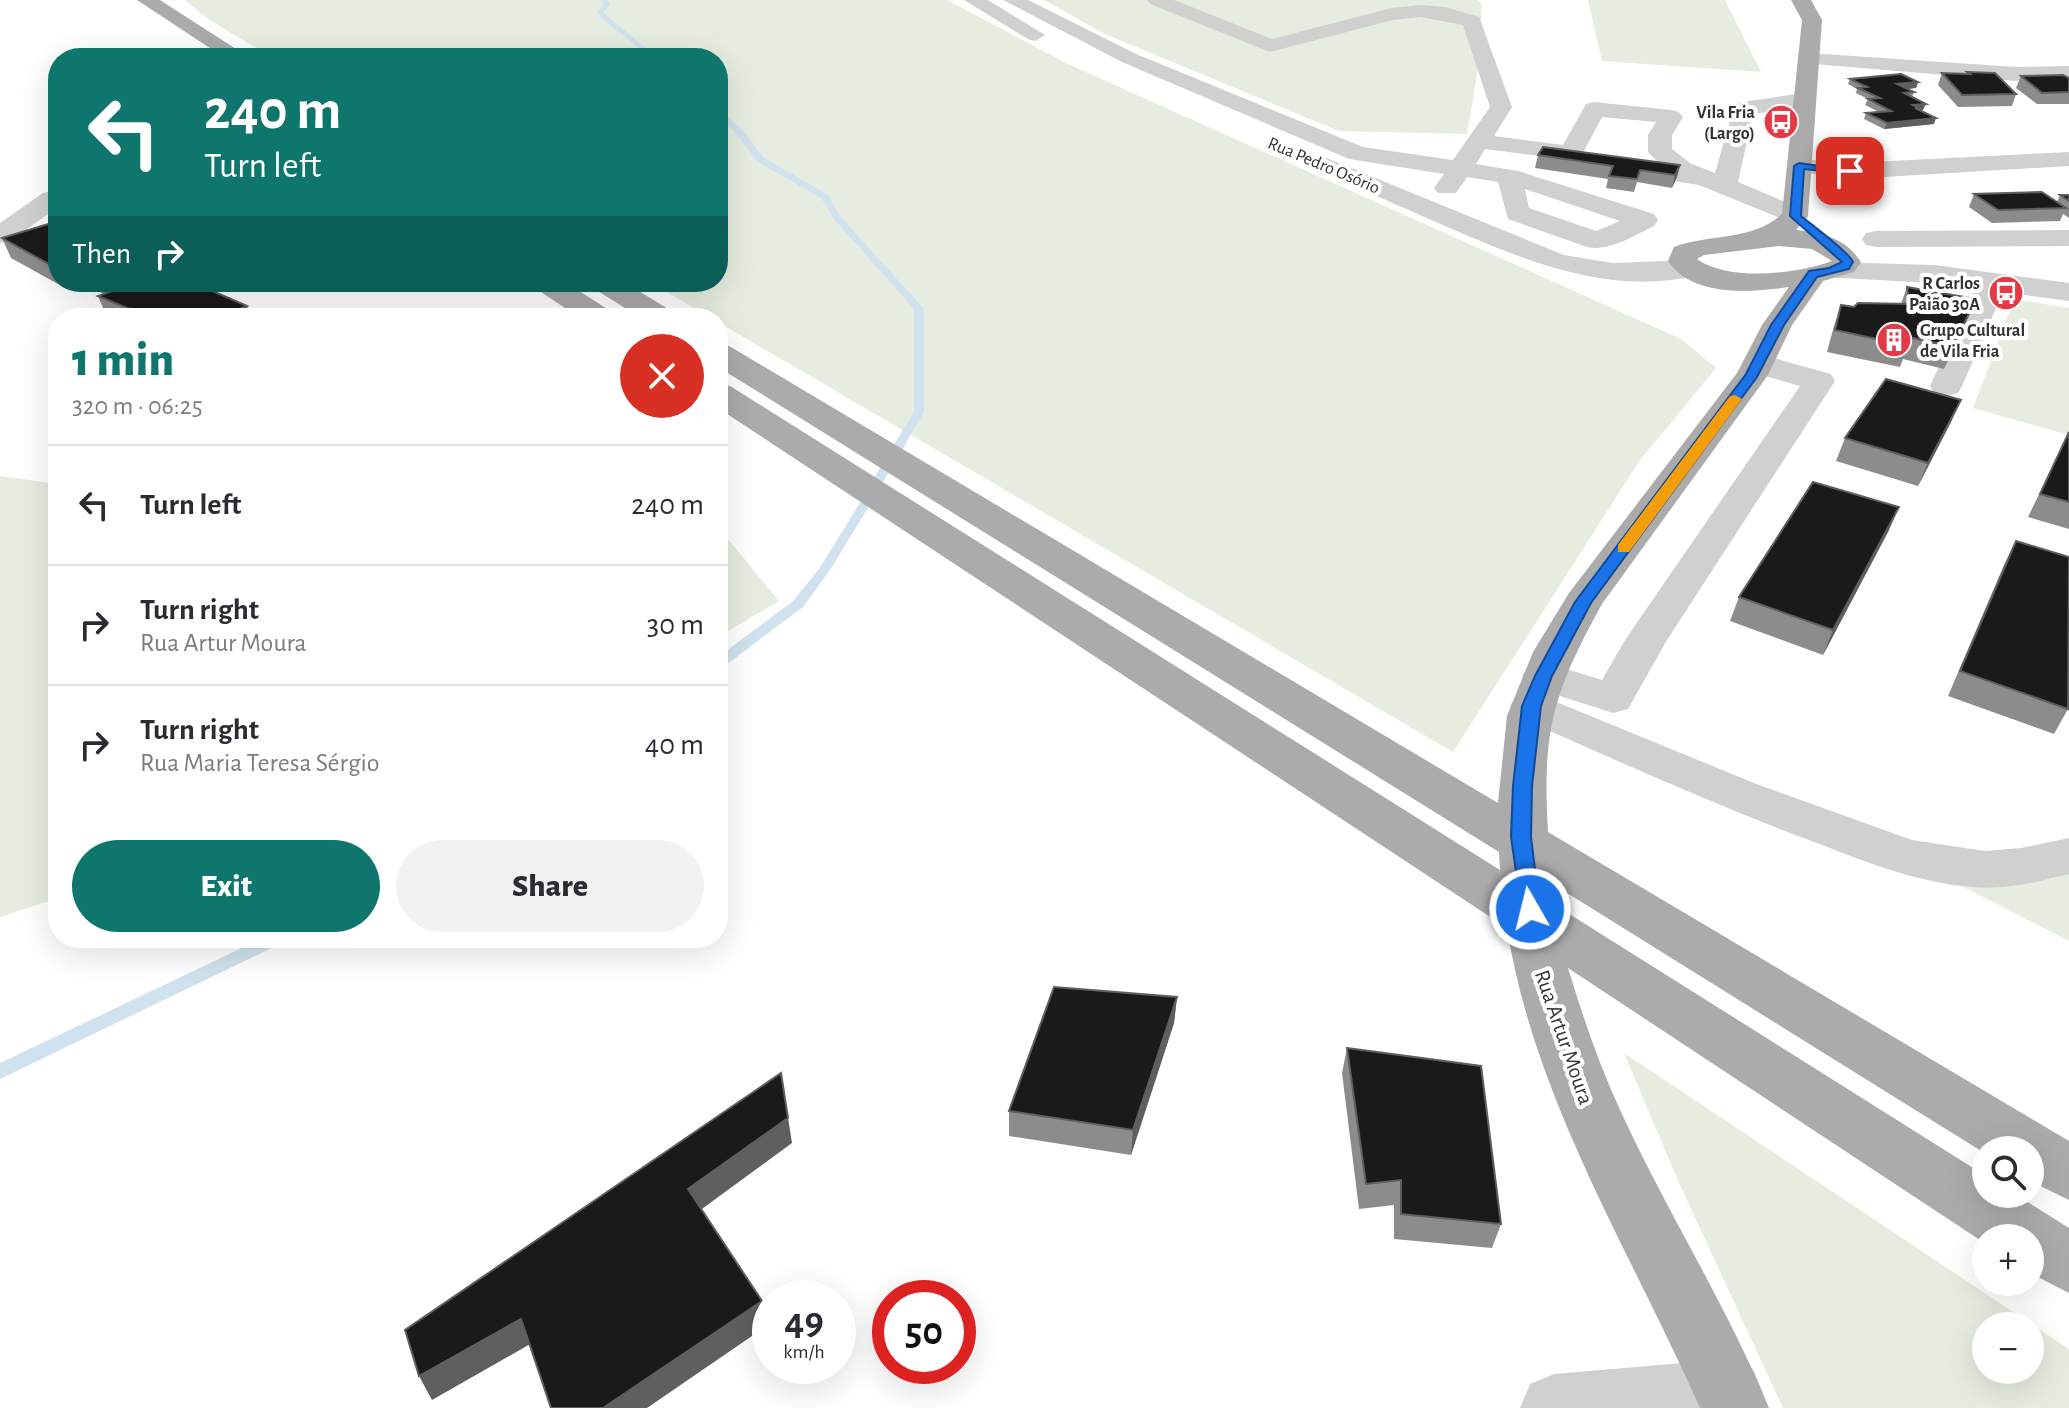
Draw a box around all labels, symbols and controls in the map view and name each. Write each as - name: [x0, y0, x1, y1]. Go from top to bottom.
- icon: left: [72, 80, 176, 184]
- text: 240 m: [204, 83, 341, 139]
- bus stop icon: Vila Fria (Largo): [1762, 103, 1800, 141]
- place label: Vila Fria (Largo): [1696, 104, 1755, 143]
- street label: Rua Pedro Osório: [1265, 134, 1382, 198]
- pin: [1816, 137, 1884, 205]
- text: Turn left: [204, 148, 321, 184]
- icon: arrive: [1828, 149, 1872, 193]
- icon: right: [147, 232, 191, 276]
- text: Then: [72, 239, 131, 269]
- bus stop icon: R Carlos Paião 30A: [1987, 274, 2025, 312]
- place label: R Carlos Paião 30A: [1909, 275, 1980, 314]
- building icon: Grupo Cultural de Vila Fria: [1875, 321, 1913, 359]
- place label: Grupo Cultural de Vila Fria: [1920, 322, 2025, 361]
- button: close: [620, 334, 704, 418]
- text: 1 min: [72, 337, 174, 385]
- text: 320 m · 06:25: [72, 393, 203, 419]
- icon: left: [72, 483, 116, 527]
- text: Turn left: [140, 490, 241, 520]
- text: 240 m: [631, 490, 704, 520]
- text: Turn right: [140, 595, 259, 625]
- icon: right: [72, 603, 116, 647]
- text: 30 m: [647, 610, 704, 640]
- text: Rua Artur Moura: [140, 630, 307, 656]
- text: Turn right: [140, 715, 259, 745]
- icon: right: [72, 723, 116, 767]
- text: 40 m: [645, 730, 704, 760]
- text: Rua Maria Teresa Sérgio: [140, 750, 380, 776]
- button: Exit: [72, 840, 380, 932]
- button: Share: [396, 840, 704, 932]
- position arrow: [1488, 867, 1572, 951]
- street label: Rua Artur Moura: [1531, 967, 1597, 1108]
- map controls: [1972, 1136, 2044, 1384]
- button: search: [1972, 1136, 2044, 1208]
- button: +: [1972, 1224, 2044, 1296]
- speed limit sign: 50: [872, 1280, 976, 1384]
- text: 49: [784, 1302, 824, 1342]
- button: −: [1972, 1312, 2044, 1384]
- text: km/h: [783, 1342, 825, 1362]

